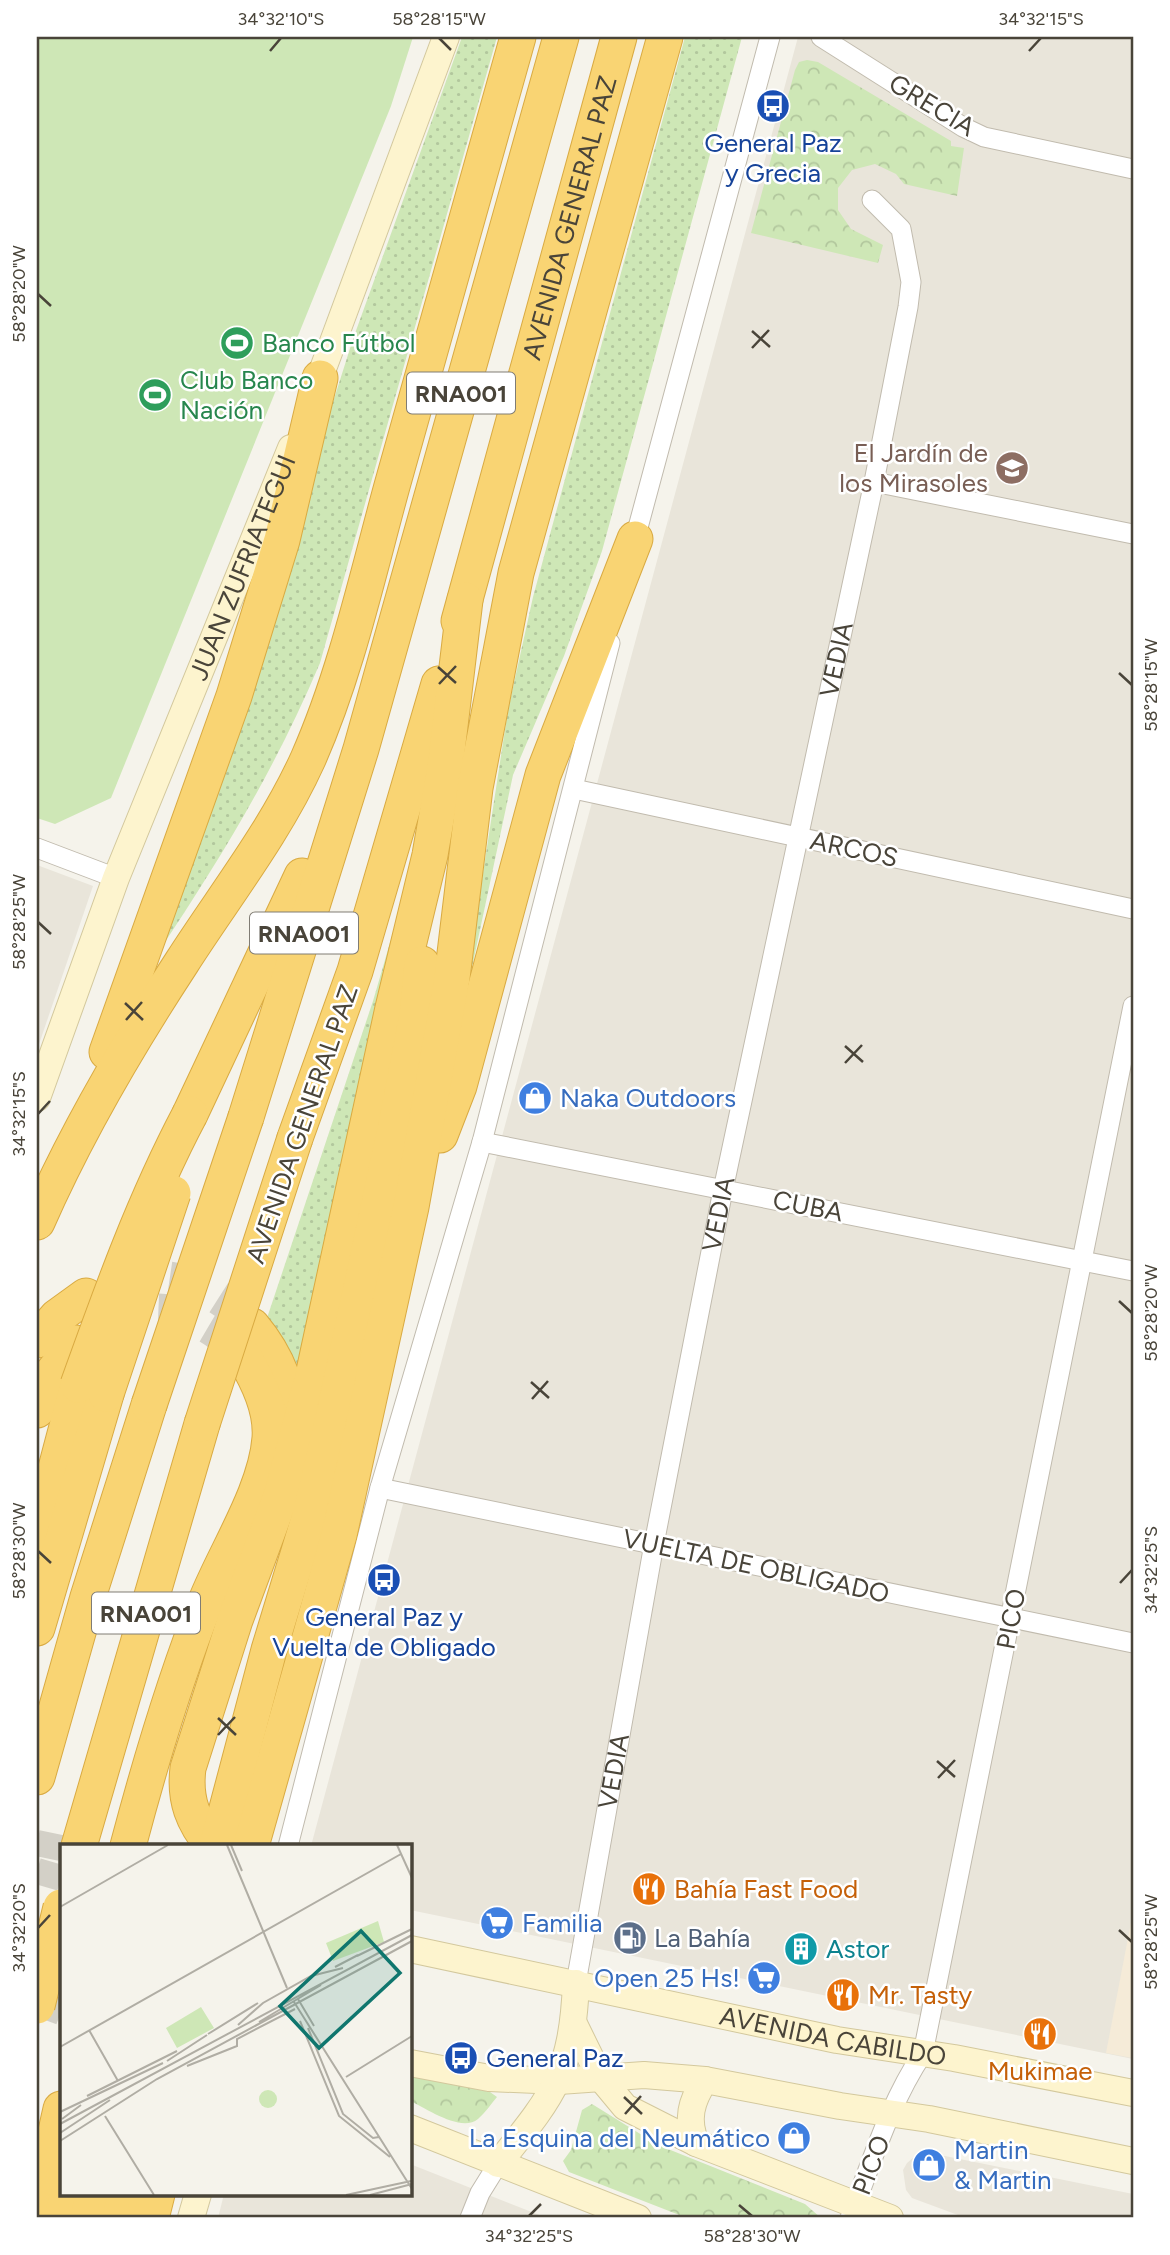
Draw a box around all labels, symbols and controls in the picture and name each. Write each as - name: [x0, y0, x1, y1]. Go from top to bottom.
- text: 34°32'10"S: [238, 8, 324, 30]
- text: 58°28'15"W: [392, 8, 487, 30]
- text: 34°32'15"S: [998, 8, 1084, 30]
- street label: GRECIA: [883, 67, 981, 143]
- street label: AVENIDA GENERAL PAZ: [515, 72, 624, 363]
- bus stop icon: General Paz y Grecia: [754, 87, 792, 125]
- place label: General Paz y Grecia: [704, 127, 842, 189]
- text: 58°28'20"W: [8, 245, 30, 343]
- sports icon: Banco Fútbol: [218, 324, 256, 362]
- place label: Banco Fútbol: [262, 327, 415, 359]
- place label: Club Banco Nación: [180, 364, 313, 426]
- road number: RNA001: [407, 372, 515, 414]
- sports icon: Club Banco Nación: [136, 376, 174, 414]
- place label: El Jardín de los Mirasoles: [839, 437, 988, 499]
- school or university icon: El Jardín de los Mirasoles: [993, 449, 1031, 487]
- street label: JUAN ZUFRIATEGUI: [182, 450, 303, 685]
- street label: VEDIA: [813, 619, 860, 700]
- text: 58°28'15"W: [1140, 637, 1162, 732]
- street label: ARCOS: [807, 824, 901, 874]
- text: 58°28'25"W: [8, 873, 30, 970]
- road number: RNA001: [250, 912, 358, 953]
- street label: AVENIDA GENERAL PAZ: [239, 980, 365, 1268]
- text: 34°32'15"S: [8, 1071, 30, 1157]
- shop icon: Naka Outdoors: [516, 1079, 554, 1117]
- place label: Naka Outdoors: [560, 1082, 736, 1114]
- street label: VEDIA: [695, 1173, 742, 1254]
- street label: CUBA: [770, 1184, 846, 1229]
- text: 58°28'20"W: [1140, 1264, 1162, 1362]
- text: 58°28'30"W: [8, 1502, 30, 1600]
- street label: VUELTA DE OBLIGADO: [620, 1522, 892, 1610]
- text: 34°32'25"S: [1140, 1526, 1162, 1614]
- bus stop icon: General Paz y Vuelta de Obligado: [365, 1561, 403, 1599]
- street label: PICO: [989, 1586, 1033, 1652]
- road number: RNA001: [92, 1592, 200, 1633]
- place label: General Paz y Vuelta de Obligado: [272, 1601, 496, 1663]
- street label: VEDIA: [591, 1731, 636, 1812]
- inset map: [60, 1844, 411, 2196]
- restaurant icon: Bahía Fast Food: [630, 1870, 668, 1908]
- place label: Bahía Fast Food: [674, 1873, 858, 1905]
- text: 34°32'20"S: [8, 1883, 30, 1973]
- text: 58°28'25"W: [1140, 1893, 1162, 1990]
- supermarket icon: Familia: [478, 1904, 516, 1942]
- place label: Familia: [522, 1907, 602, 1939]
- fuel station icon: La Bahía: [611, 1919, 649, 1957]
- place label: La Bahía: [654, 1922, 750, 1954]
- building icon: Astor: [782, 1930, 820, 1968]
- place label: Astor: [826, 1933, 890, 1965]
- supermarket icon: Open 25 Hs!: [745, 1959, 783, 1997]
- place label: Open 25 Hs!: [594, 1962, 740, 1994]
- restaurant icon: Mr. Tasty: [824, 1976, 862, 2014]
- place label: Mr. Tasty: [868, 1979, 973, 2011]
- street label: AVENIDA CABILDO: [717, 1999, 949, 2073]
- restaurant icon: Mukimae: [1021, 2015, 1059, 2053]
- bus stop icon: General Paz: [442, 2039, 480, 2077]
- place label: General Paz: [486, 2042, 624, 2074]
- place label: Mukimae: [988, 2055, 1092, 2087]
- shop icon: La Esquina del Neumático: [775, 2119, 813, 2157]
- place label: La Esquina del Neumático: [469, 2122, 770, 2154]
- street label: PICO: [845, 2131, 897, 2199]
- place label: Martin & Martin: [954, 2134, 1052, 2196]
- shop icon: Martin & Martin: [910, 2146, 948, 2184]
- text: 34°32'25"S: [485, 2225, 573, 2247]
- text: 58°28'30"W: [703, 2225, 801, 2247]

